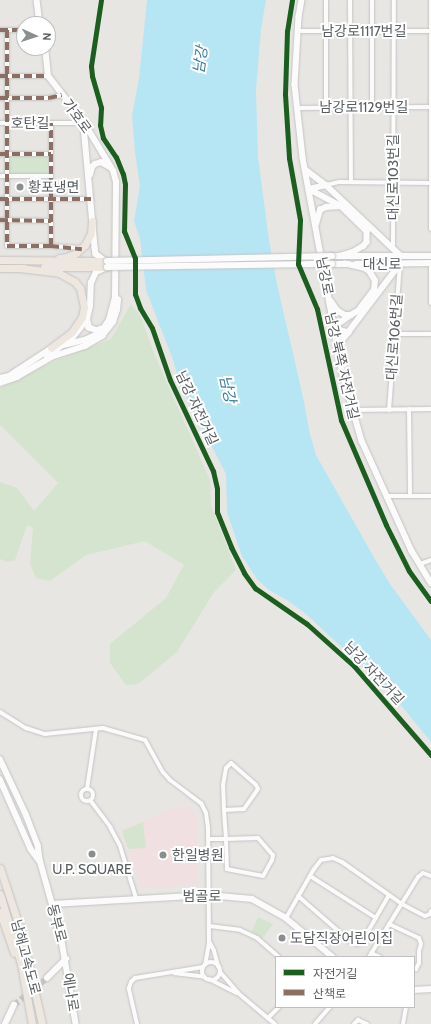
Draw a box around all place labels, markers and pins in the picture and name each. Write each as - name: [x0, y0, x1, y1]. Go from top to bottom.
- place label: 황포냉면: [28, 179, 80, 195]
- marker: 황포냉면: [15, 182, 25, 192]
- place label: 한일병원: [172, 847, 224, 863]
- marker: U.P. SQUARE: [87, 849, 97, 859]
- marker: 한일병원: [157, 849, 169, 861]
- place label: U.P. SQUARE: [52, 861, 132, 877]
- place label: 도담직장어린이집: [290, 930, 393, 946]
- marker: 도담직장어린이집: [277, 933, 287, 943]

